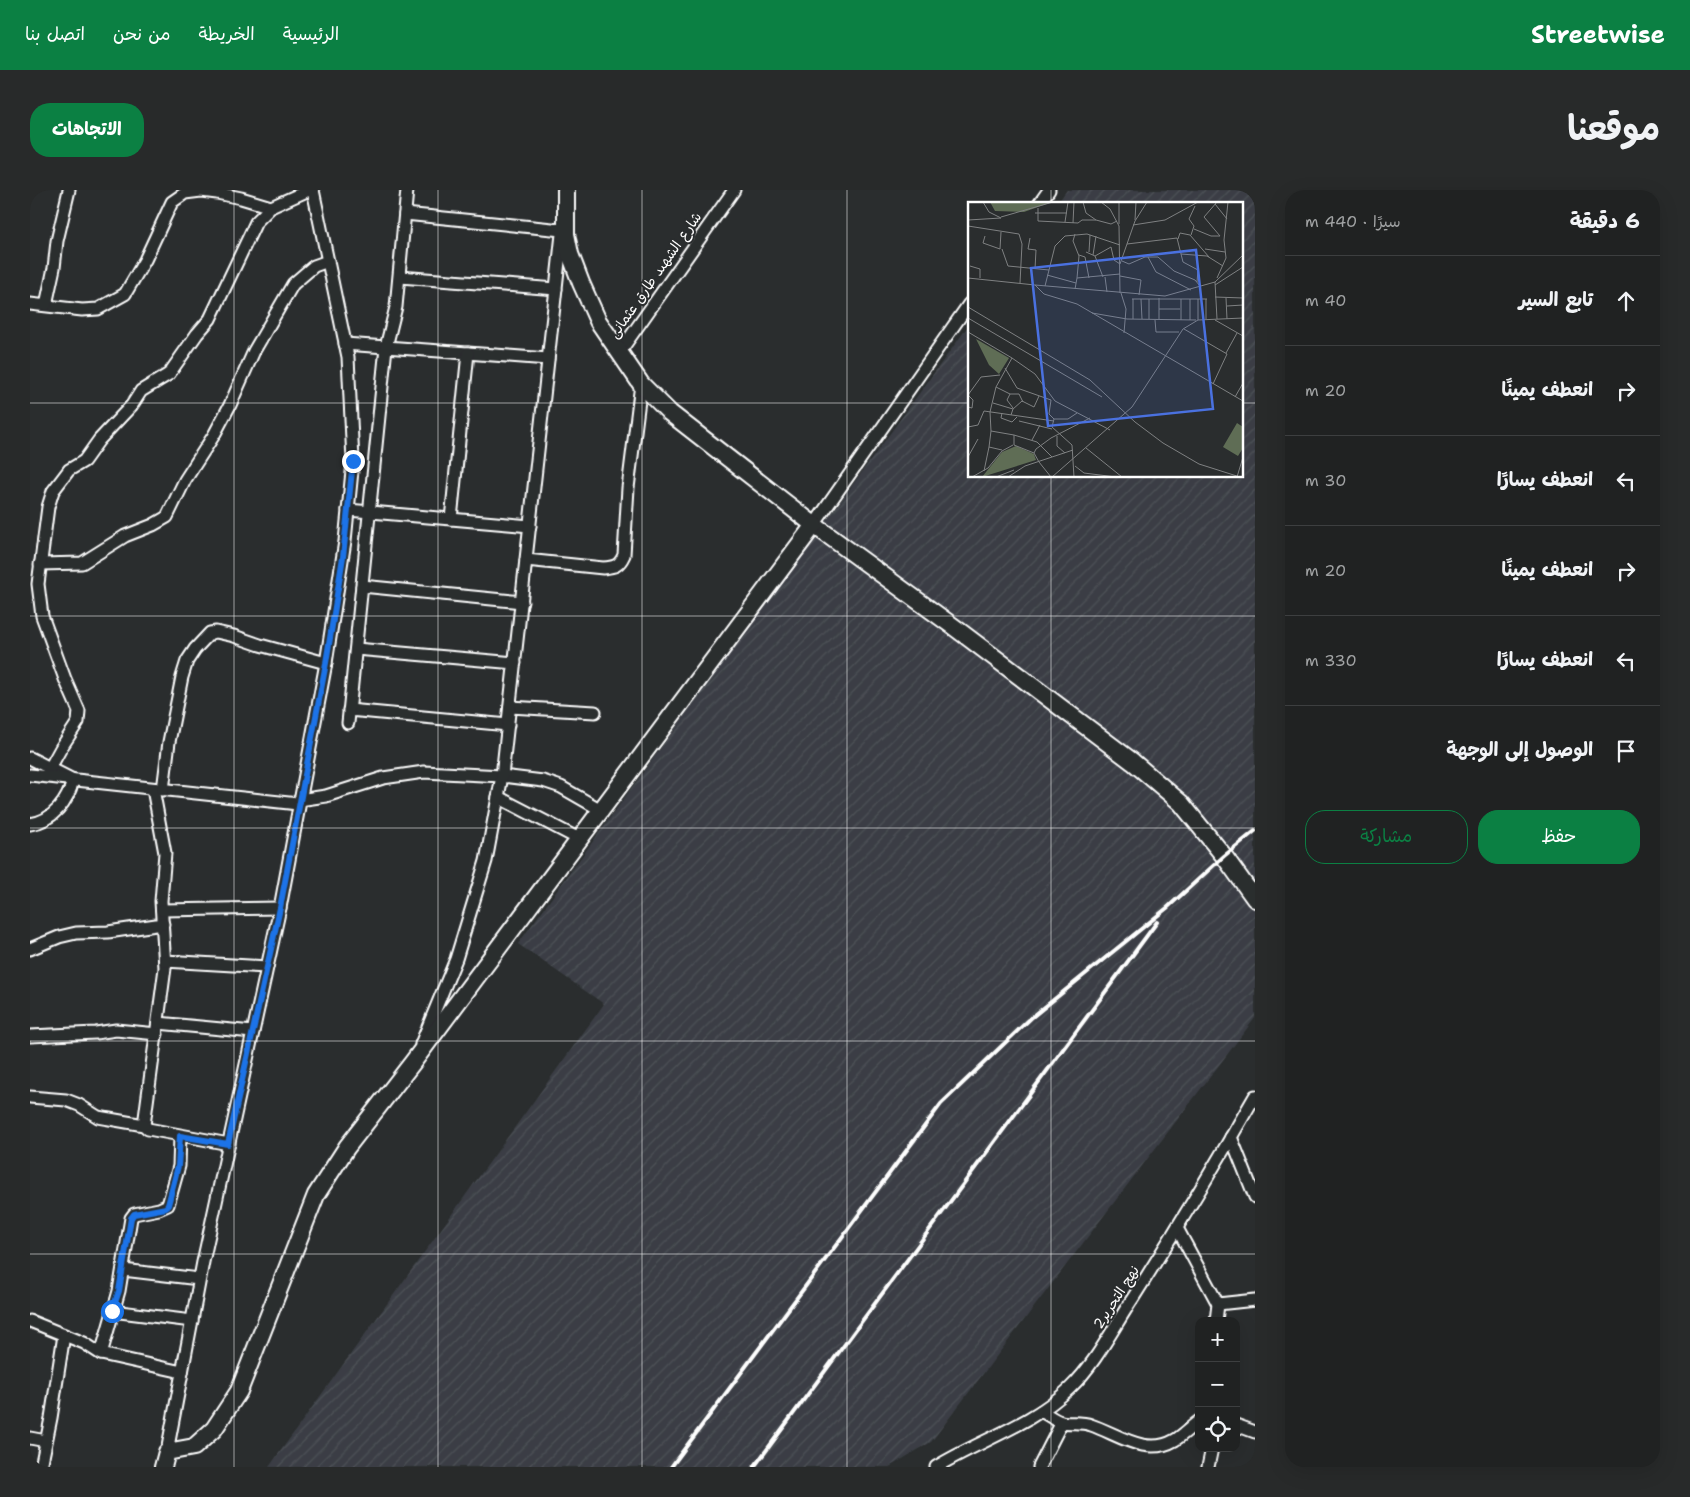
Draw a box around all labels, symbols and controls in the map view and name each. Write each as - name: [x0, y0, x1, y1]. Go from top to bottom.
- text: Streetwise: [1531, 19, 1665, 51]
- text: اتصل بنا: [25, 22, 85, 46]
- text: من نحن: [113, 22, 171, 46]
- text: الخريطة: [199, 22, 255, 46]
- text: الرئيسية: [283, 22, 339, 46]
- button: الاتجاهات: [30, 103, 144, 157]
- text: موقعنا: [1567, 104, 1660, 151]
- inset map: [968, 202, 1242, 478]
- text: 6 دقيقة: [1570, 207, 1640, 235]
- street label: شارع الشهىد طارق عثمانى: [605, 208, 706, 342]
- text: سيرًا · 440 m: [1305, 211, 1401, 232]
- text: تابع السير: [1519, 287, 1593, 312]
- icon: ahead: [1612, 287, 1640, 315]
- text: 40 m: [1305, 290, 1347, 311]
- text: انعطف يمينًا: [1502, 377, 1593, 402]
- icon: right: [1612, 377, 1640, 405]
- text: 20 m: [1305, 380, 1346, 401]
- route end: [342, 450, 365, 473]
- text: انعطف يسارًا: [1497, 467, 1593, 492]
- icon: left: [1612, 467, 1640, 495]
- text: 30 m: [1305, 470, 1346, 491]
- text: انعطف يمينًا: [1502, 557, 1593, 582]
- icon: right: [1612, 557, 1640, 585]
- text: 20 m: [1305, 560, 1346, 581]
- text: انعطف يسارًا: [1497, 647, 1593, 672]
- icon: left: [1612, 647, 1640, 675]
- text: 330 m: [1305, 650, 1357, 671]
- text: الوصول إلى الوجهة: [1446, 737, 1593, 762]
- icon: arrive: [1612, 737, 1640, 765]
- button: مشاركة: [1305, 810, 1468, 864]
- button: حفظ: [1478, 810, 1640, 864]
- street label: نهج التحرير2: [1089, 1262, 1144, 1333]
- route start: [101, 1300, 124, 1323]
- map controls: [1195, 1317, 1240, 1452]
- button: +: [1195, 1317, 1240, 1362]
- button: −: [1195, 1362, 1240, 1407]
- button: locate: [1195, 1407, 1240, 1452]

